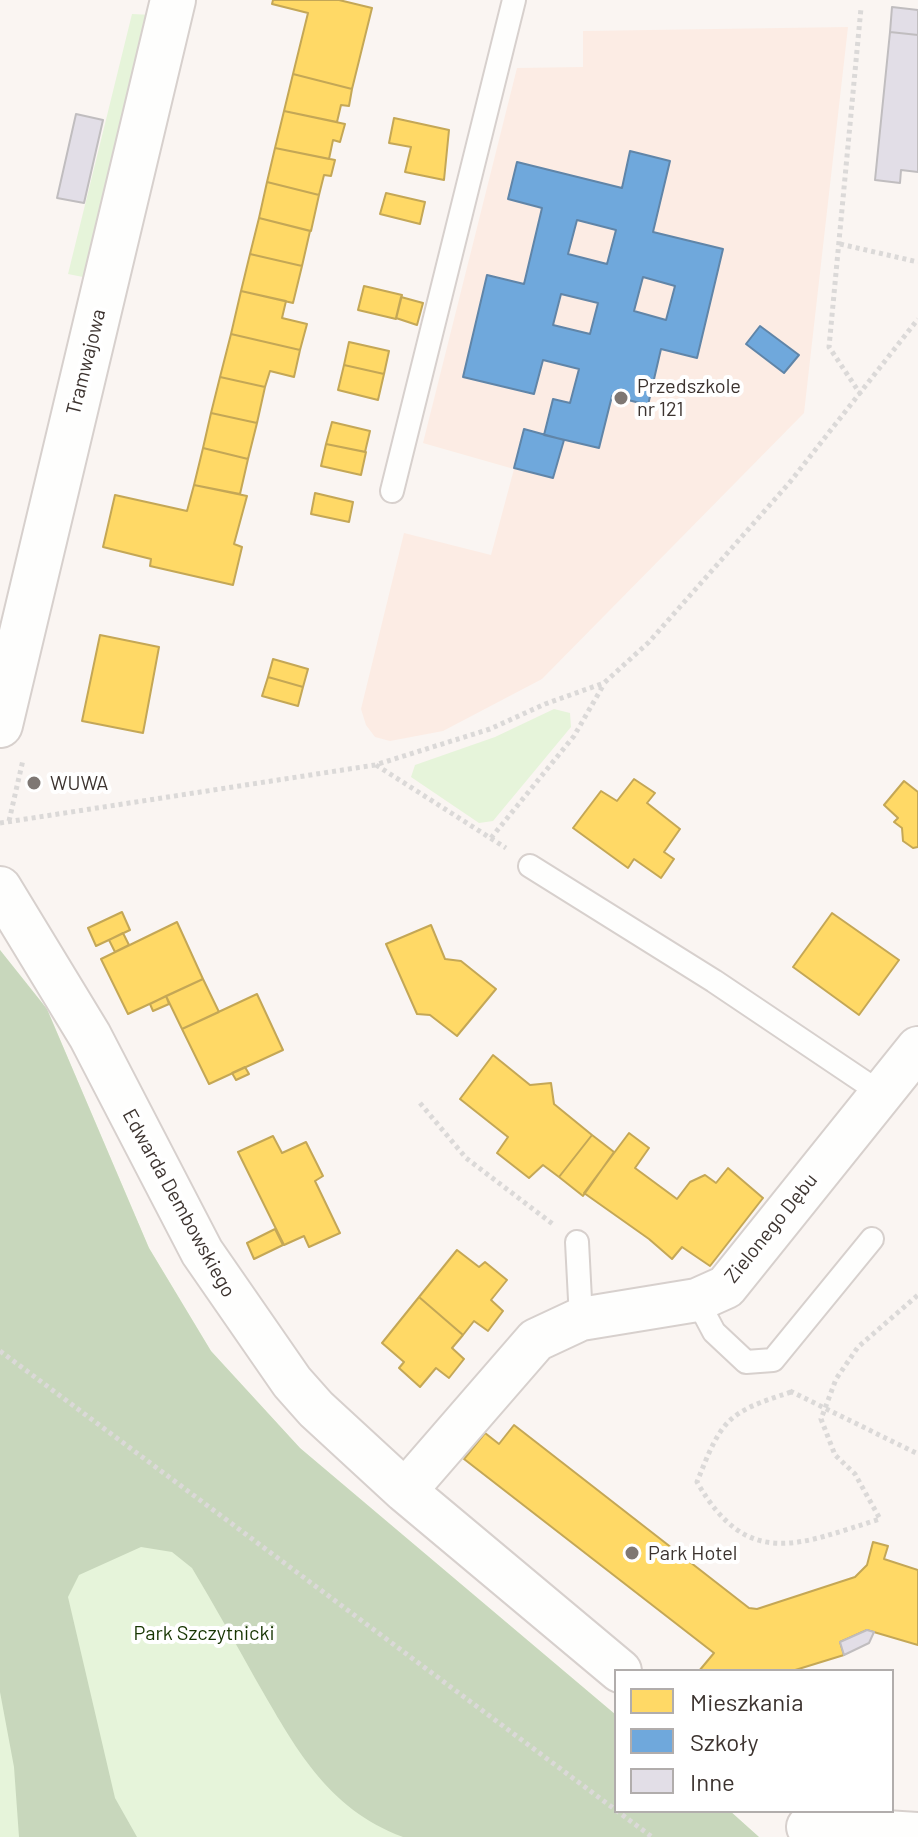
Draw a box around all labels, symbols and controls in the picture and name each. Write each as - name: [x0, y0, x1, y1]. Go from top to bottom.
- street label: Tramwajowa: [61, 307, 111, 417]
- place label: Przedszkole nr 121: [637, 374, 741, 421]
- marker: Przedszkole nr 121: [612, 389, 630, 407]
- place label: WUWA: [50, 771, 108, 795]
- marker: WUWA: [25, 774, 43, 792]
- street label: Edwarda Dembowskiego: [117, 1105, 241, 1301]
- street label: Zielonego Dębu: [720, 1168, 822, 1288]
- place label: Park Hotel: [648, 1541, 737, 1565]
- marker: Park Hotel: [623, 1544, 641, 1562]
- park label: Park Szczytnicki: [133, 1621, 275, 1645]
- legend: [614, 1669, 894, 1813]
- text: Mieszkania: [690, 1687, 803, 1716]
- text: Szkoły: [690, 1727, 759, 1756]
- text: Inne: [690, 1767, 735, 1796]

